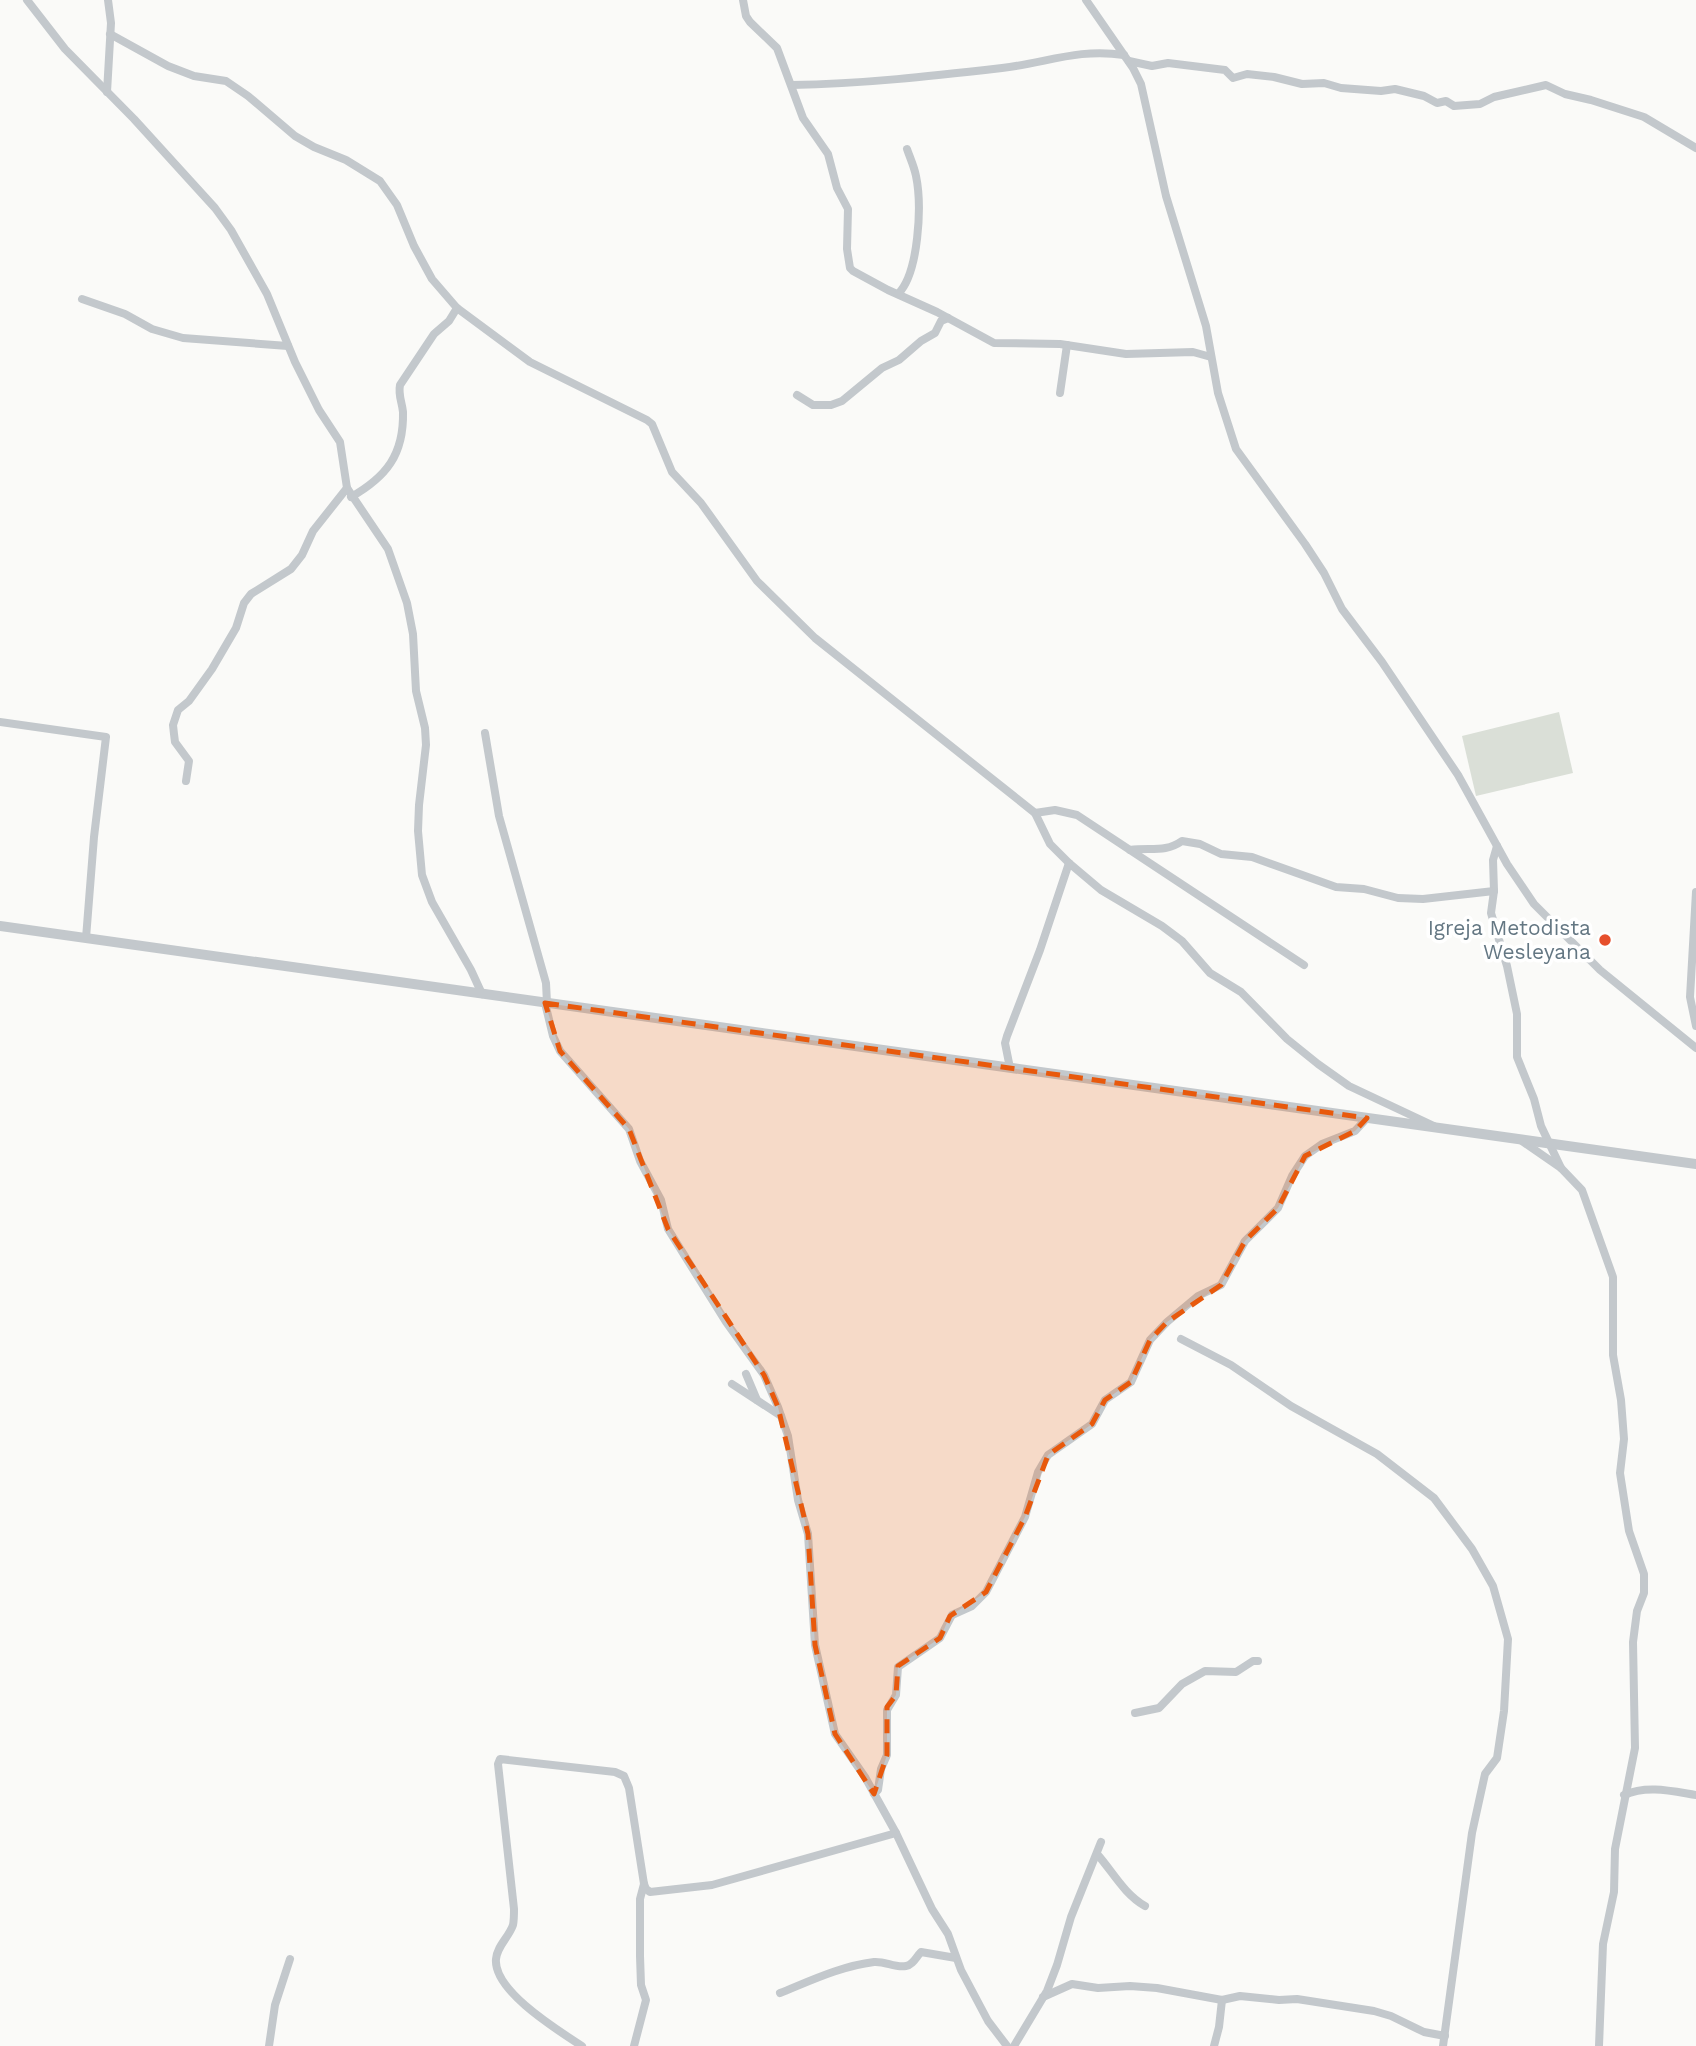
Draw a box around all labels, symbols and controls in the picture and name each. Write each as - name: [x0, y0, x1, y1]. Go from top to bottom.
- place label: Igreja Metodista Wesleyana: [1428, 915, 1591, 964]
- marker: Igreja Metodista Wesleyana: [1597, 932, 1613, 948]

